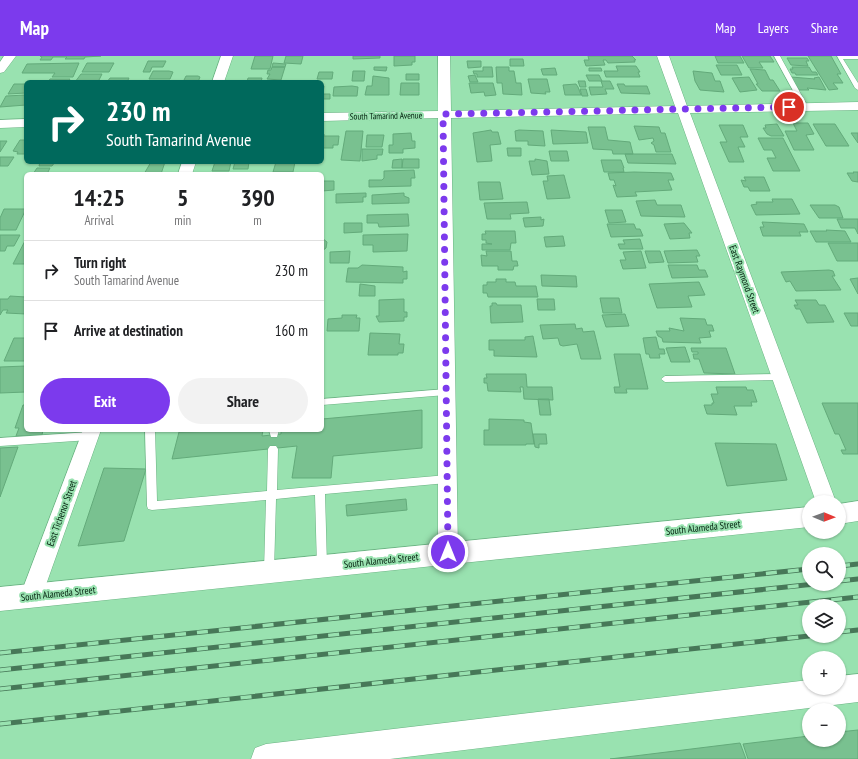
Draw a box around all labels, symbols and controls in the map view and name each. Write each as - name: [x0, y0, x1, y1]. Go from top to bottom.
- text: Map: [20, 16, 49, 40]
- text: Map: [715, 19, 736, 37]
- text: Layers: [758, 19, 789, 37]
- text: Share: [811, 19, 838, 37]
- pin: [772, 90, 806, 124]
- text: 230 m: [106, 92, 170, 129]
- icon: right: [40, 96, 92, 148]
- icon: arrive: [778, 96, 800, 118]
- street label: South Tamarind Avenue: [350, 109, 423, 122]
- text: South Tamarind Avenue: [106, 128, 252, 151]
- text: 14:25: [73, 182, 125, 213]
- text: 5: [177, 182, 188, 213]
- text: 390: [240, 182, 275, 213]
- text: Arrival: [84, 212, 114, 229]
- text: min: [174, 212, 191, 229]
- text: m: [253, 212, 262, 229]
- street label: East Raymond Street: [726, 243, 763, 315]
- text: Turn right: [74, 253, 126, 272]
- icon: right: [40, 260, 62, 282]
- text: 230 m: [275, 261, 308, 280]
- text: South Tamarind Avenue: [74, 272, 179, 289]
- icon: arrive: [40, 320, 62, 342]
- text: Arrive at destination: [74, 321, 183, 340]
- text: 160 m: [275, 321, 308, 340]
- button: Exit: [40, 378, 170, 424]
- button: Share: [178, 378, 308, 424]
- street label: East Tichenor Street: [44, 478, 80, 548]
- north arrow: [802, 495, 846, 539]
- map controls: [802, 495, 846, 747]
- street label: South Alameda Street: [665, 517, 741, 538]
- position arrow: [427, 531, 469, 573]
- button: search: [802, 547, 846, 591]
- street label: South Alameda Street: [343, 550, 419, 571]
- street label: South Alameda Street: [20, 583, 96, 604]
- button: layers: [802, 599, 846, 643]
- button: +: [802, 651, 846, 695]
- button: −: [802, 703, 846, 747]

